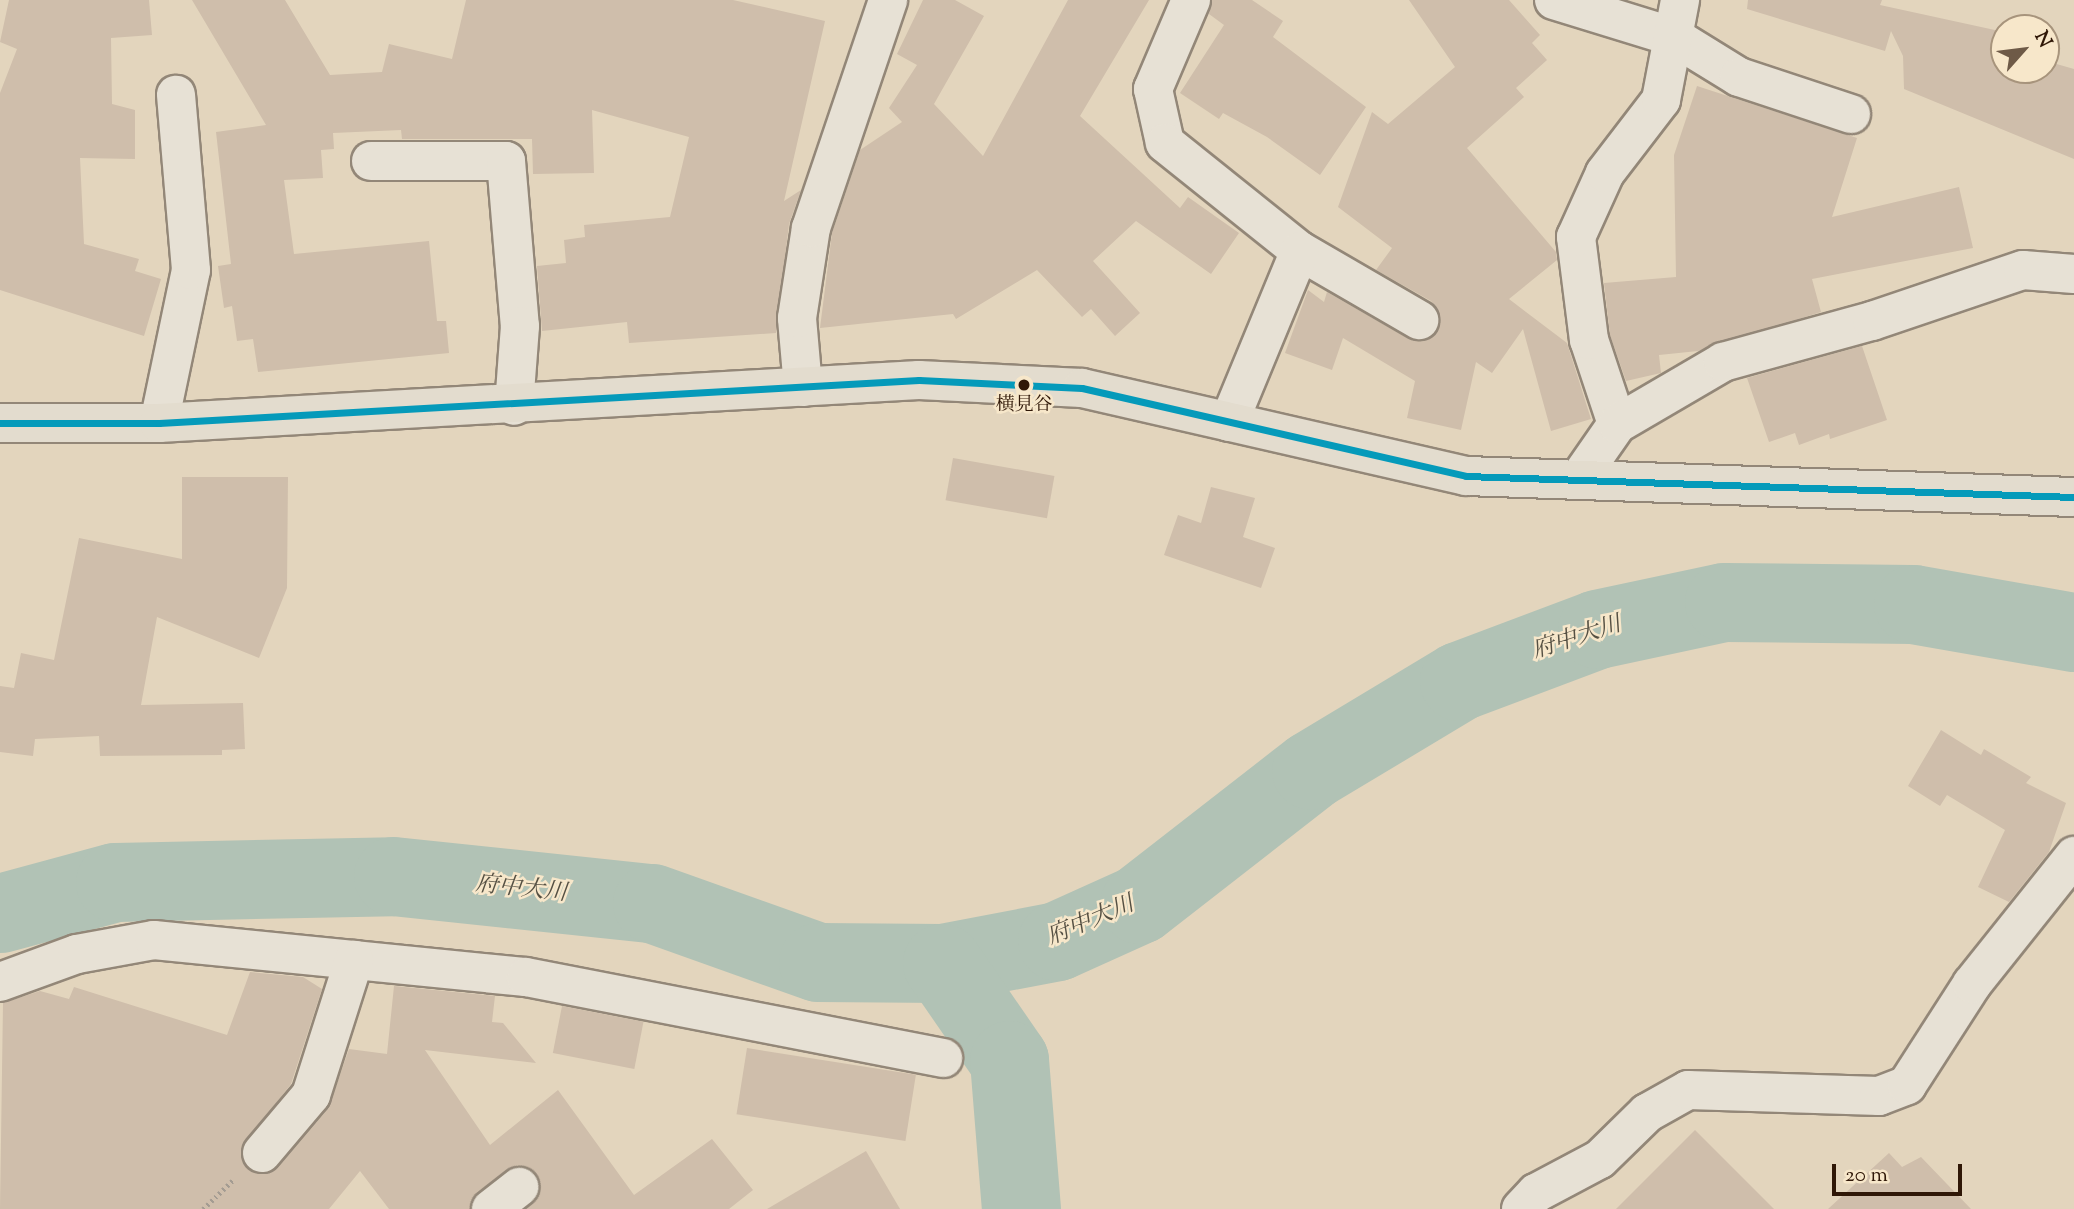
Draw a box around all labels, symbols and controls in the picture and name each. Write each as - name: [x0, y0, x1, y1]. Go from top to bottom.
- north arrow: [1990, 14, 2060, 84]
- text: N: [2027, 27, 2058, 53]
- marker: 横見谷: [1017, 378, 1031, 392]
- place label: 横見谷: [996, 395, 1052, 417]
- water label: 府中大川: [1529, 612, 1625, 666]
- water label: 府中大川: [474, 871, 568, 909]
- water label: 府中大川: [1043, 891, 1139, 953]
- scale bar: [1836, 1150, 1966, 1194]
- text: 20 m: [1845, 1161, 1888, 1191]

